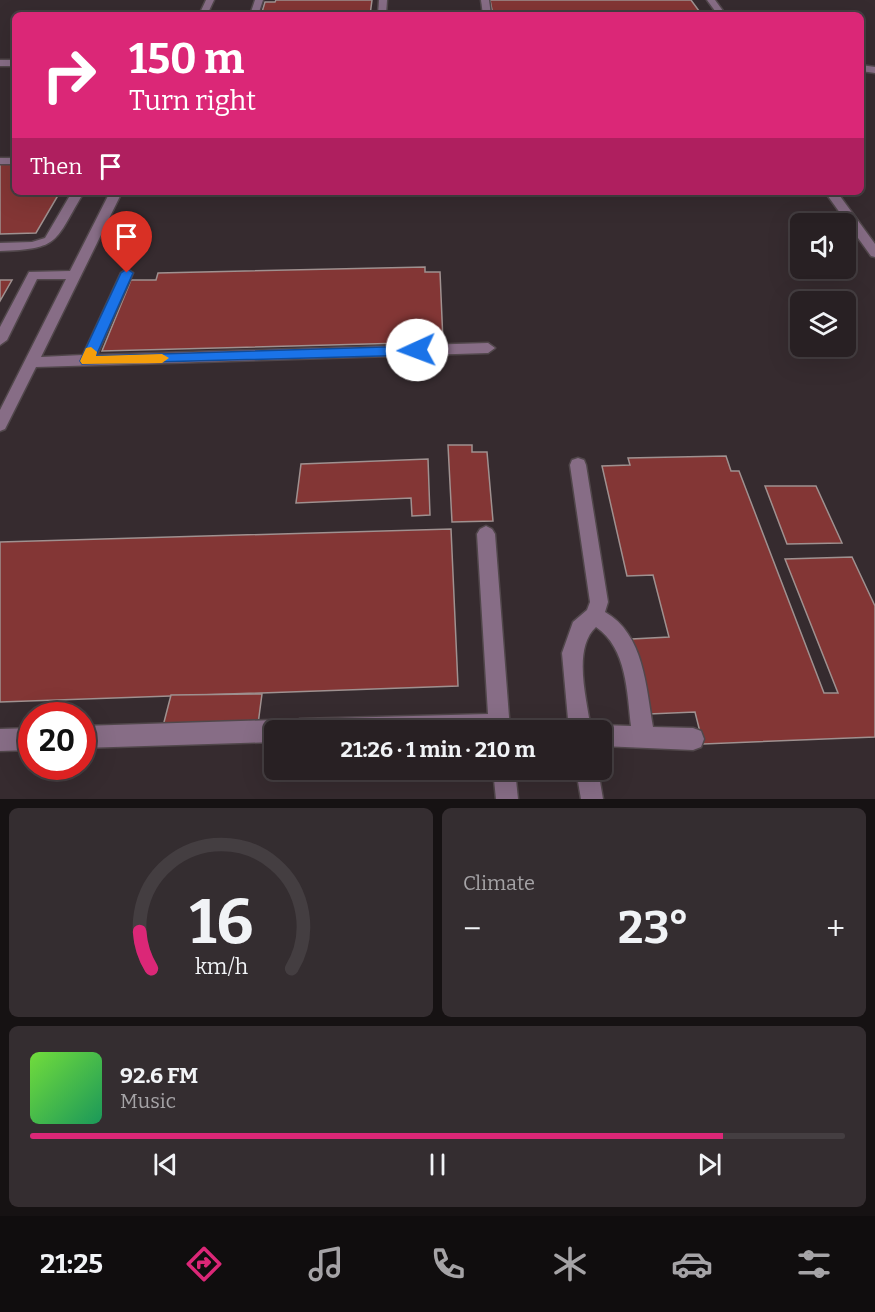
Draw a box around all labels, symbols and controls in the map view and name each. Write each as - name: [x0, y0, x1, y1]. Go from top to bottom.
- text: 150 m: [129, 34, 244, 84]
- icon: right: [30, 36, 108, 114]
- text: Turn right: [129, 85, 256, 117]
- icon: arrive: [94, 150, 127, 183]
- text: Then: [30, 153, 82, 180]
- pin: [101, 211, 152, 273]
- map controls: [790, 213, 856, 357]
- button: sound: [790, 213, 856, 279]
- icon: arrive: [110, 220, 143, 253]
- button: layers: [790, 291, 856, 357]
- position arrow: [385, 318, 449, 382]
- speed limit sign: 20: [18, 702, 96, 780]
- text: 21:26 · 1 min · 210 m: [341, 736, 535, 763]
- text: Climate: [463, 871, 535, 895]
- text: 16: [189, 885, 253, 960]
- text: 23°: [618, 901, 689, 955]
- text: −: [463, 909, 481, 949]
- text: +: [826, 909, 845, 949]
- text: km/h: [194, 955, 248, 981]
- text: 92.6 FM: [120, 1062, 198, 1089]
- text: Music: [120, 1089, 176, 1113]
- icon: previous: [149, 1148, 182, 1181]
- icon: pause: [421, 1148, 454, 1181]
- icon: next: [693, 1148, 726, 1181]
- icon: directions: [183, 1243, 225, 1285]
- icon: music: [305, 1243, 347, 1285]
- icon: phone: [427, 1243, 469, 1285]
- icon: climate: [549, 1243, 591, 1285]
- icon: car: [671, 1243, 713, 1285]
- icon: filters: [793, 1243, 835, 1285]
- text: 21:25: [40, 1248, 103, 1280]

